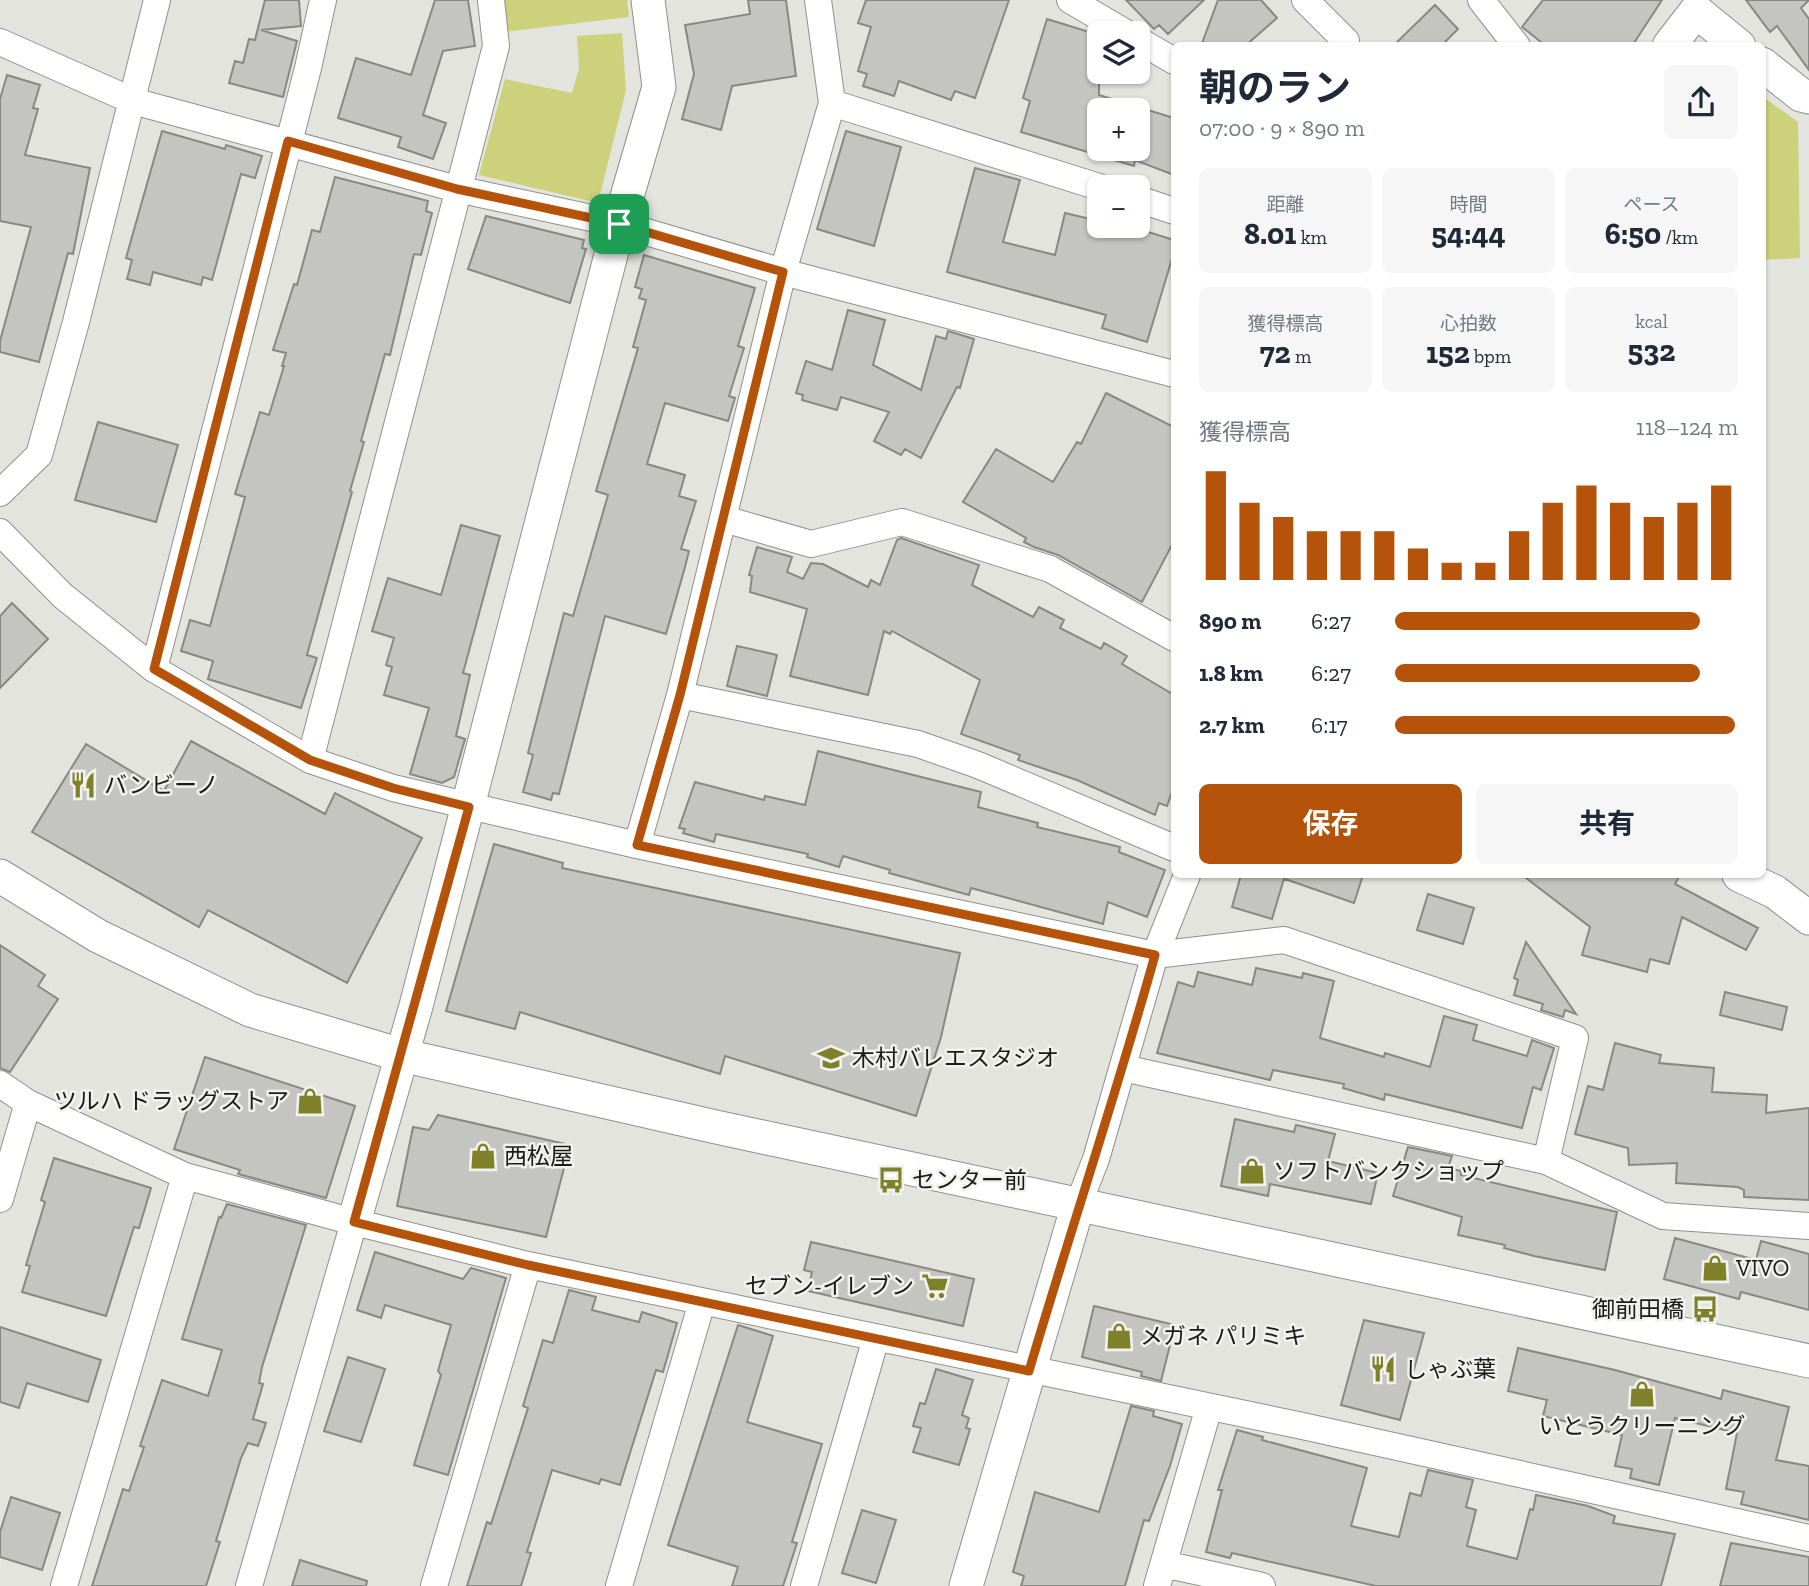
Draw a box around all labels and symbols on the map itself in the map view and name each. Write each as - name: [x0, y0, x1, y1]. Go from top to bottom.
- pin: [589, 194, 649, 254]
- restaurant icon: バンビーノ: [68, 770, 98, 800]
- place label: バンビーノ: [104, 771, 219, 799]
- school or university icon: 木村バレエスタジオ: [816, 1043, 846, 1073]
- place label: 木村バレエスタジオ: [852, 1044, 1059, 1072]
- shop icon: ツルハ ドラッグストア: [295, 1086, 325, 1116]
- place label: ツルハ ドラッグストア: [54, 1087, 289, 1115]
- shop icon: 西松屋: [468, 1141, 498, 1171]
- place label: 西松屋: [504, 1142, 573, 1170]
- shop icon: ソフトバンクショップ: [1237, 1156, 1267, 1186]
- place label: ソフトバンクショップ: [1273, 1157, 1504, 1185]
- bus stop icon: センター前: [876, 1165, 906, 1195]
- place label: センター前: [912, 1166, 1027, 1194]
- shop icon: VIVO: [1700, 1253, 1730, 1283]
- place label: VIVO: [1735, 1254, 1789, 1282]
- supermarket icon: セブン-イレブン: [920, 1271, 950, 1301]
- place label: セブン-イレブン: [745, 1272, 914, 1300]
- bus stop icon: 御前田橋: [1690, 1294, 1720, 1324]
- place label: 御前田橋: [1592, 1295, 1684, 1323]
- shop icon: メガネ パリミキ: [1104, 1321, 1134, 1351]
- place label: メガネ パリミキ: [1140, 1322, 1306, 1350]
- restaurant icon: しゃぶ葉: [1368, 1354, 1398, 1384]
- place label: しゃぶ葉: [1404, 1355, 1496, 1383]
- shop icon: いとうクリーニング: [1627, 1379, 1657, 1409]
- place label: いとうクリーニング: [1539, 1412, 1746, 1440]

